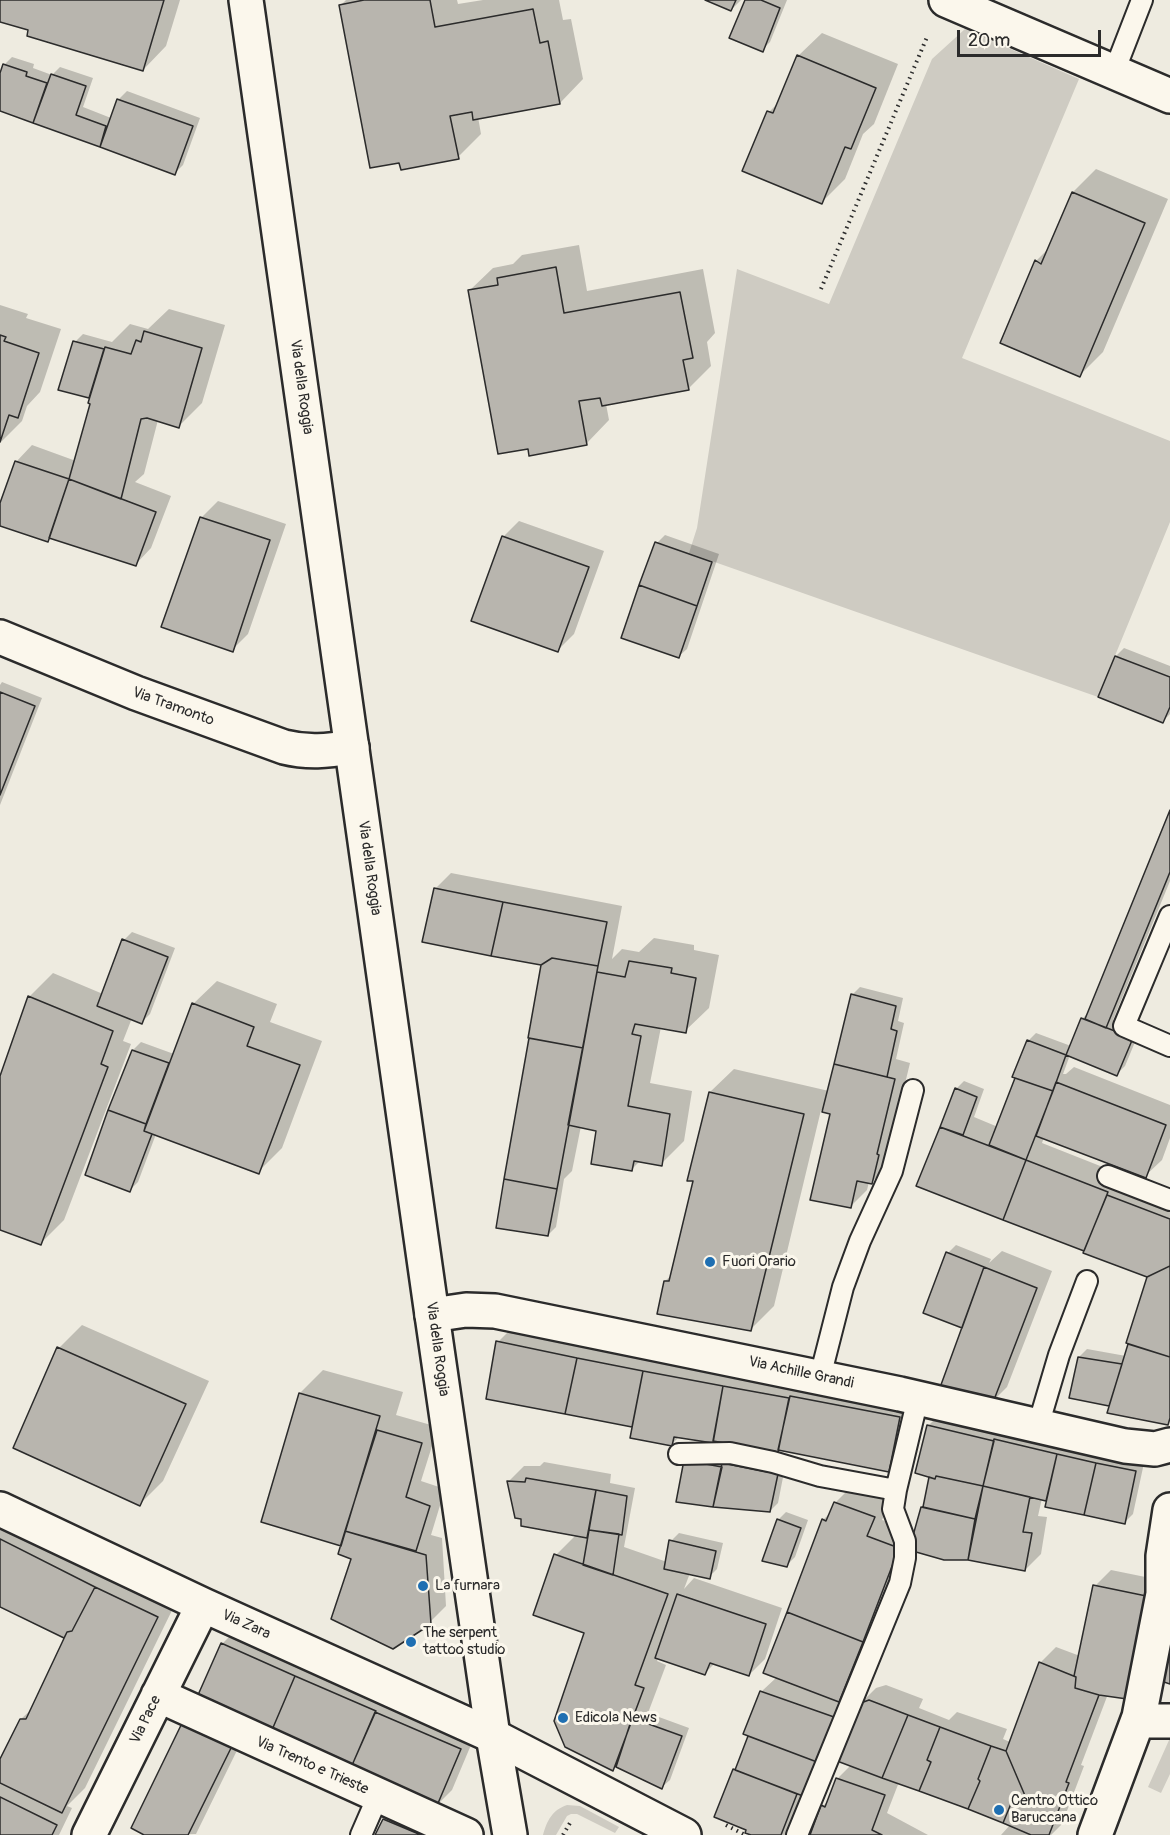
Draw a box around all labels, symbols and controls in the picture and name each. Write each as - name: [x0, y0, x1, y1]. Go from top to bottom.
- scale bar: [960, 18, 1104, 56]
- text: 20 m: [968, 29, 1010, 52]
- street label: Via della Roggia: [285, 338, 317, 436]
- street label: Via Tramonto: [130, 684, 216, 730]
- street label: Via della Roggia: [353, 819, 385, 917]
- place label: Fuori Orario: [722, 1253, 796, 1271]
- marker: Fuori Orario: [703, 1255, 717, 1269]
- street label: Via della Roggia: [421, 1300, 453, 1398]
- street label: Via Achille Grandi: [747, 1353, 855, 1393]
- place label: La furnara: [435, 1577, 500, 1595]
- marker: La furnara: [416, 1579, 430, 1593]
- street label: Via Zara: [219, 1606, 273, 1644]
- place label: The serpent tattoo studio: [423, 1624, 505, 1659]
- marker: The serpent tattoo studio: [404, 1635, 418, 1649]
- street label: Via Pace: [127, 1693, 165, 1747]
- place label: Edicola News: [575, 1709, 657, 1727]
- marker: Edicola News: [556, 1711, 570, 1725]
- street label: Via Trento e Trieste: [253, 1733, 371, 1799]
- place label: Centro Ottico Baruccana: [1011, 1792, 1098, 1827]
- marker: Centro Ottico Baruccana: [992, 1803, 1006, 1817]

